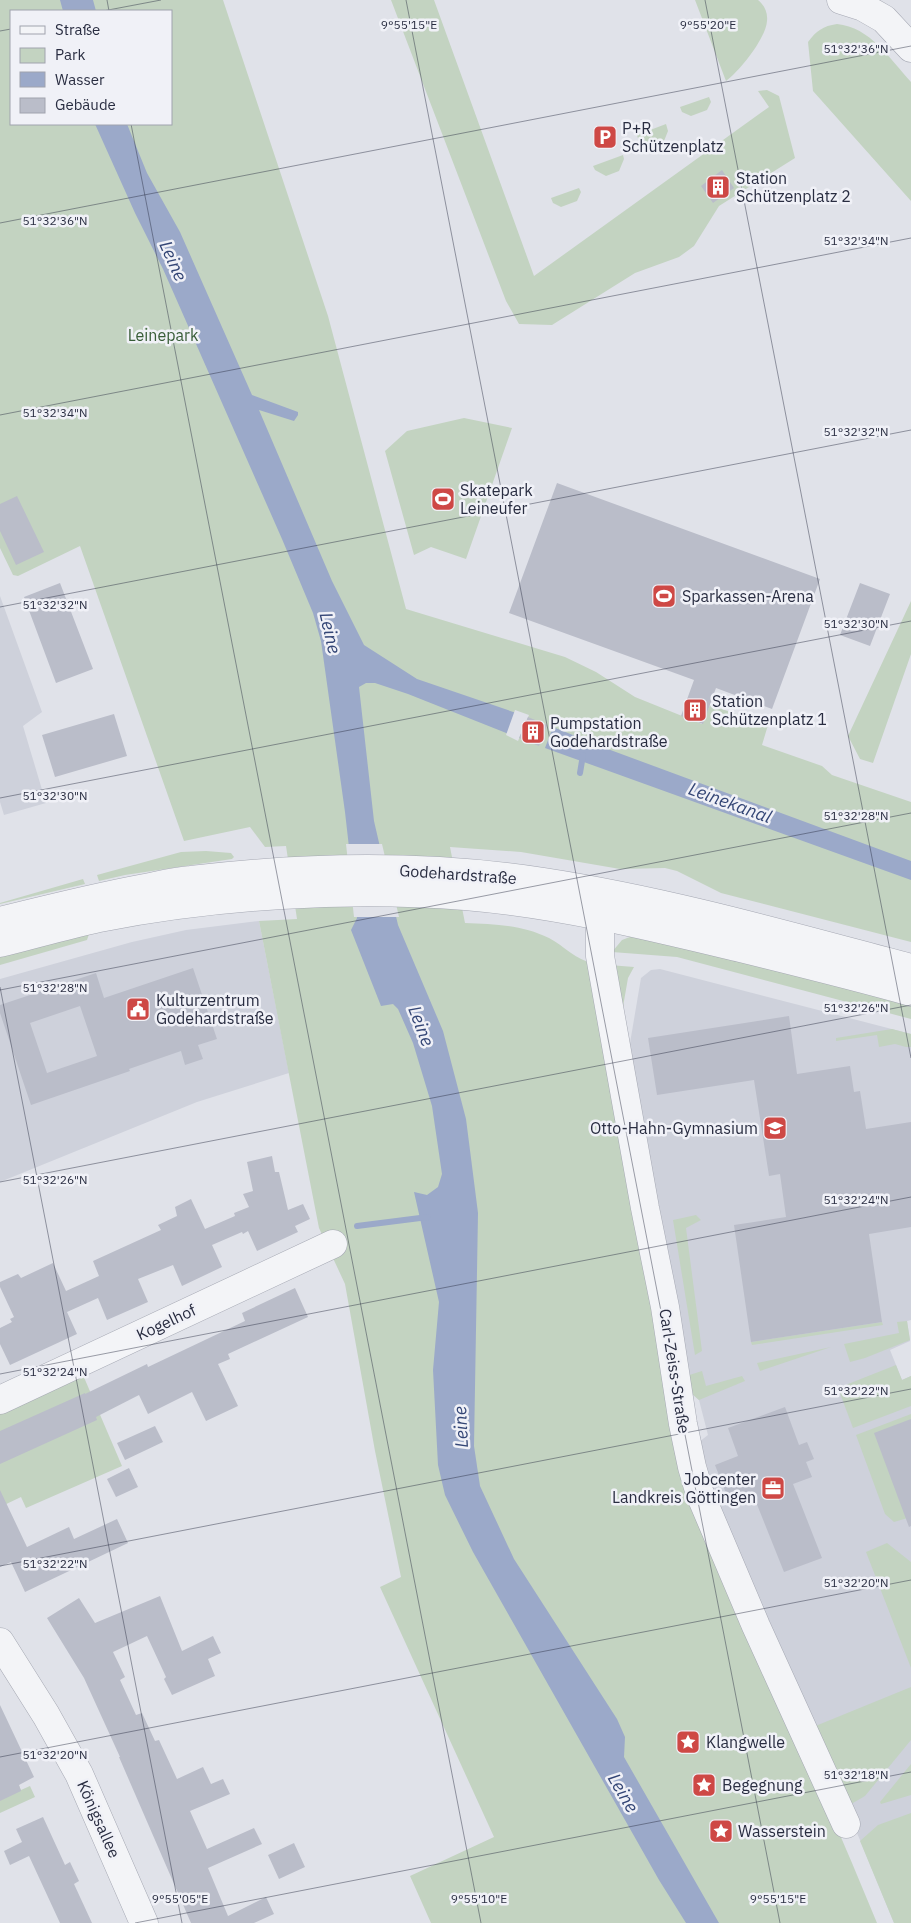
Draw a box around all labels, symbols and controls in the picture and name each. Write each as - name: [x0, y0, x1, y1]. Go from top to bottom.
- legend: [10, 10, 172, 125]
- text: 9°55'15"E: [381, 17, 437, 32]
- text: 9°55'20"E: [680, 17, 736, 32]
- text: Straße: [55, 20, 100, 39]
- text: 51°32'36"N: [823, 41, 889, 56]
- text: Park: [55, 45, 85, 64]
- text: Wasser: [55, 70, 105, 89]
- text: Gebäude: [55, 95, 116, 114]
- place label: P+R Schützenplatz: [622, 118, 724, 156]
- parking icon: P+R Schützenplatz: [592, 124, 618, 150]
- place label: Station Schützenplatz 2: [736, 168, 851, 206]
- building icon: Station Schützenplatz 2: [705, 174, 731, 200]
- text: 51°32'36"N: [22, 213, 88, 228]
- text: 51°32'34"N: [823, 233, 889, 248]
- water label: Leine: [154, 237, 192, 285]
- park label: Leinepark: [128, 325, 199, 345]
- text: 51°32'34"N: [22, 405, 88, 420]
- text: 51°32'32"N: [823, 424, 889, 439]
- place label: Skatepark Leineufer: [460, 480, 533, 518]
- sports icon: Skatepark Leineufer: [430, 486, 456, 512]
- sports icon: Sparkassen-Arena: [651, 583, 677, 609]
- place label: Sparkassen-Arena: [682, 586, 814, 606]
- text: 51°32'32"N: [22, 597, 88, 612]
- water label: Leine: [315, 610, 346, 656]
- text: 51°32'30"N: [823, 616, 889, 631]
- place label: Station Schützenplatz 1: [712, 691, 827, 729]
- building icon: Station Schützenplatz 1: [682, 697, 708, 723]
- place label: Pumpstation Godehardstraße: [550, 713, 668, 751]
- building icon: Pumpstation Godehardstraße: [520, 719, 546, 745]
- water label: Leinekanal: [686, 777, 775, 828]
- text: 51°32'30"N: [22, 788, 88, 803]
- text: 51°32'28"N: [823, 808, 889, 823]
- street label: Godehardstraße: [399, 860, 518, 888]
- text: 51°32'28"N: [22, 980, 88, 995]
- place label: Kulturzentrum Godehardstraße: [156, 990, 274, 1028]
- public building icon: Kulturzentrum Godehardstraße: [125, 996, 151, 1022]
- text: 51°32'26"N: [823, 1000, 889, 1015]
- water label: Leine: [403, 1002, 440, 1049]
- school or university icon: Otto-Hahn-Gymnasium: [762, 1115, 788, 1141]
- place label: Otto-Hahn-Gymnasium: [590, 1118, 758, 1138]
- text: 51°32'26"N: [22, 1172, 88, 1187]
- text: 51°32'24"N: [823, 1192, 889, 1207]
- street label: Kogelhof: [133, 1300, 199, 1344]
- street label: Carl-Zeiss-Straße: [655, 1307, 695, 1435]
- text: 51°32'24"N: [22, 1364, 88, 1379]
- text: 51°32'22"N: [823, 1383, 889, 1398]
- water label: Leine: [448, 1406, 473, 1448]
- place label: Jobcenter Landkreis Göttingen: [612, 1469, 756, 1507]
- office icon: Jobcenter Landkreis Göttingen: [760, 1475, 786, 1501]
- text: 51°32'22"N: [22, 1556, 88, 1571]
- text: 51°32'20"N: [823, 1575, 889, 1590]
- place icon: Klangwelle: [675, 1729, 701, 1755]
- place label: Klangwelle: [706, 1732, 785, 1752]
- text: 51°32'20"N: [22, 1747, 88, 1762]
- text: 51°32'18"N: [823, 1767, 889, 1782]
- water label: Leine: [603, 1769, 644, 1817]
- place icon: Begegnung: [691, 1772, 717, 1798]
- place label: Begegnung: [722, 1775, 803, 1795]
- street label: Königsallee: [73, 1777, 125, 1861]
- place icon: Wasserstein: [708, 1818, 734, 1844]
- place label: Wasserstein: [738, 1821, 826, 1841]
- text: 9°55'05"E: [152, 1891, 208, 1906]
- text: 9°55'10"E: [451, 1891, 507, 1906]
- text: 9°55'15"E: [750, 1891, 806, 1906]

